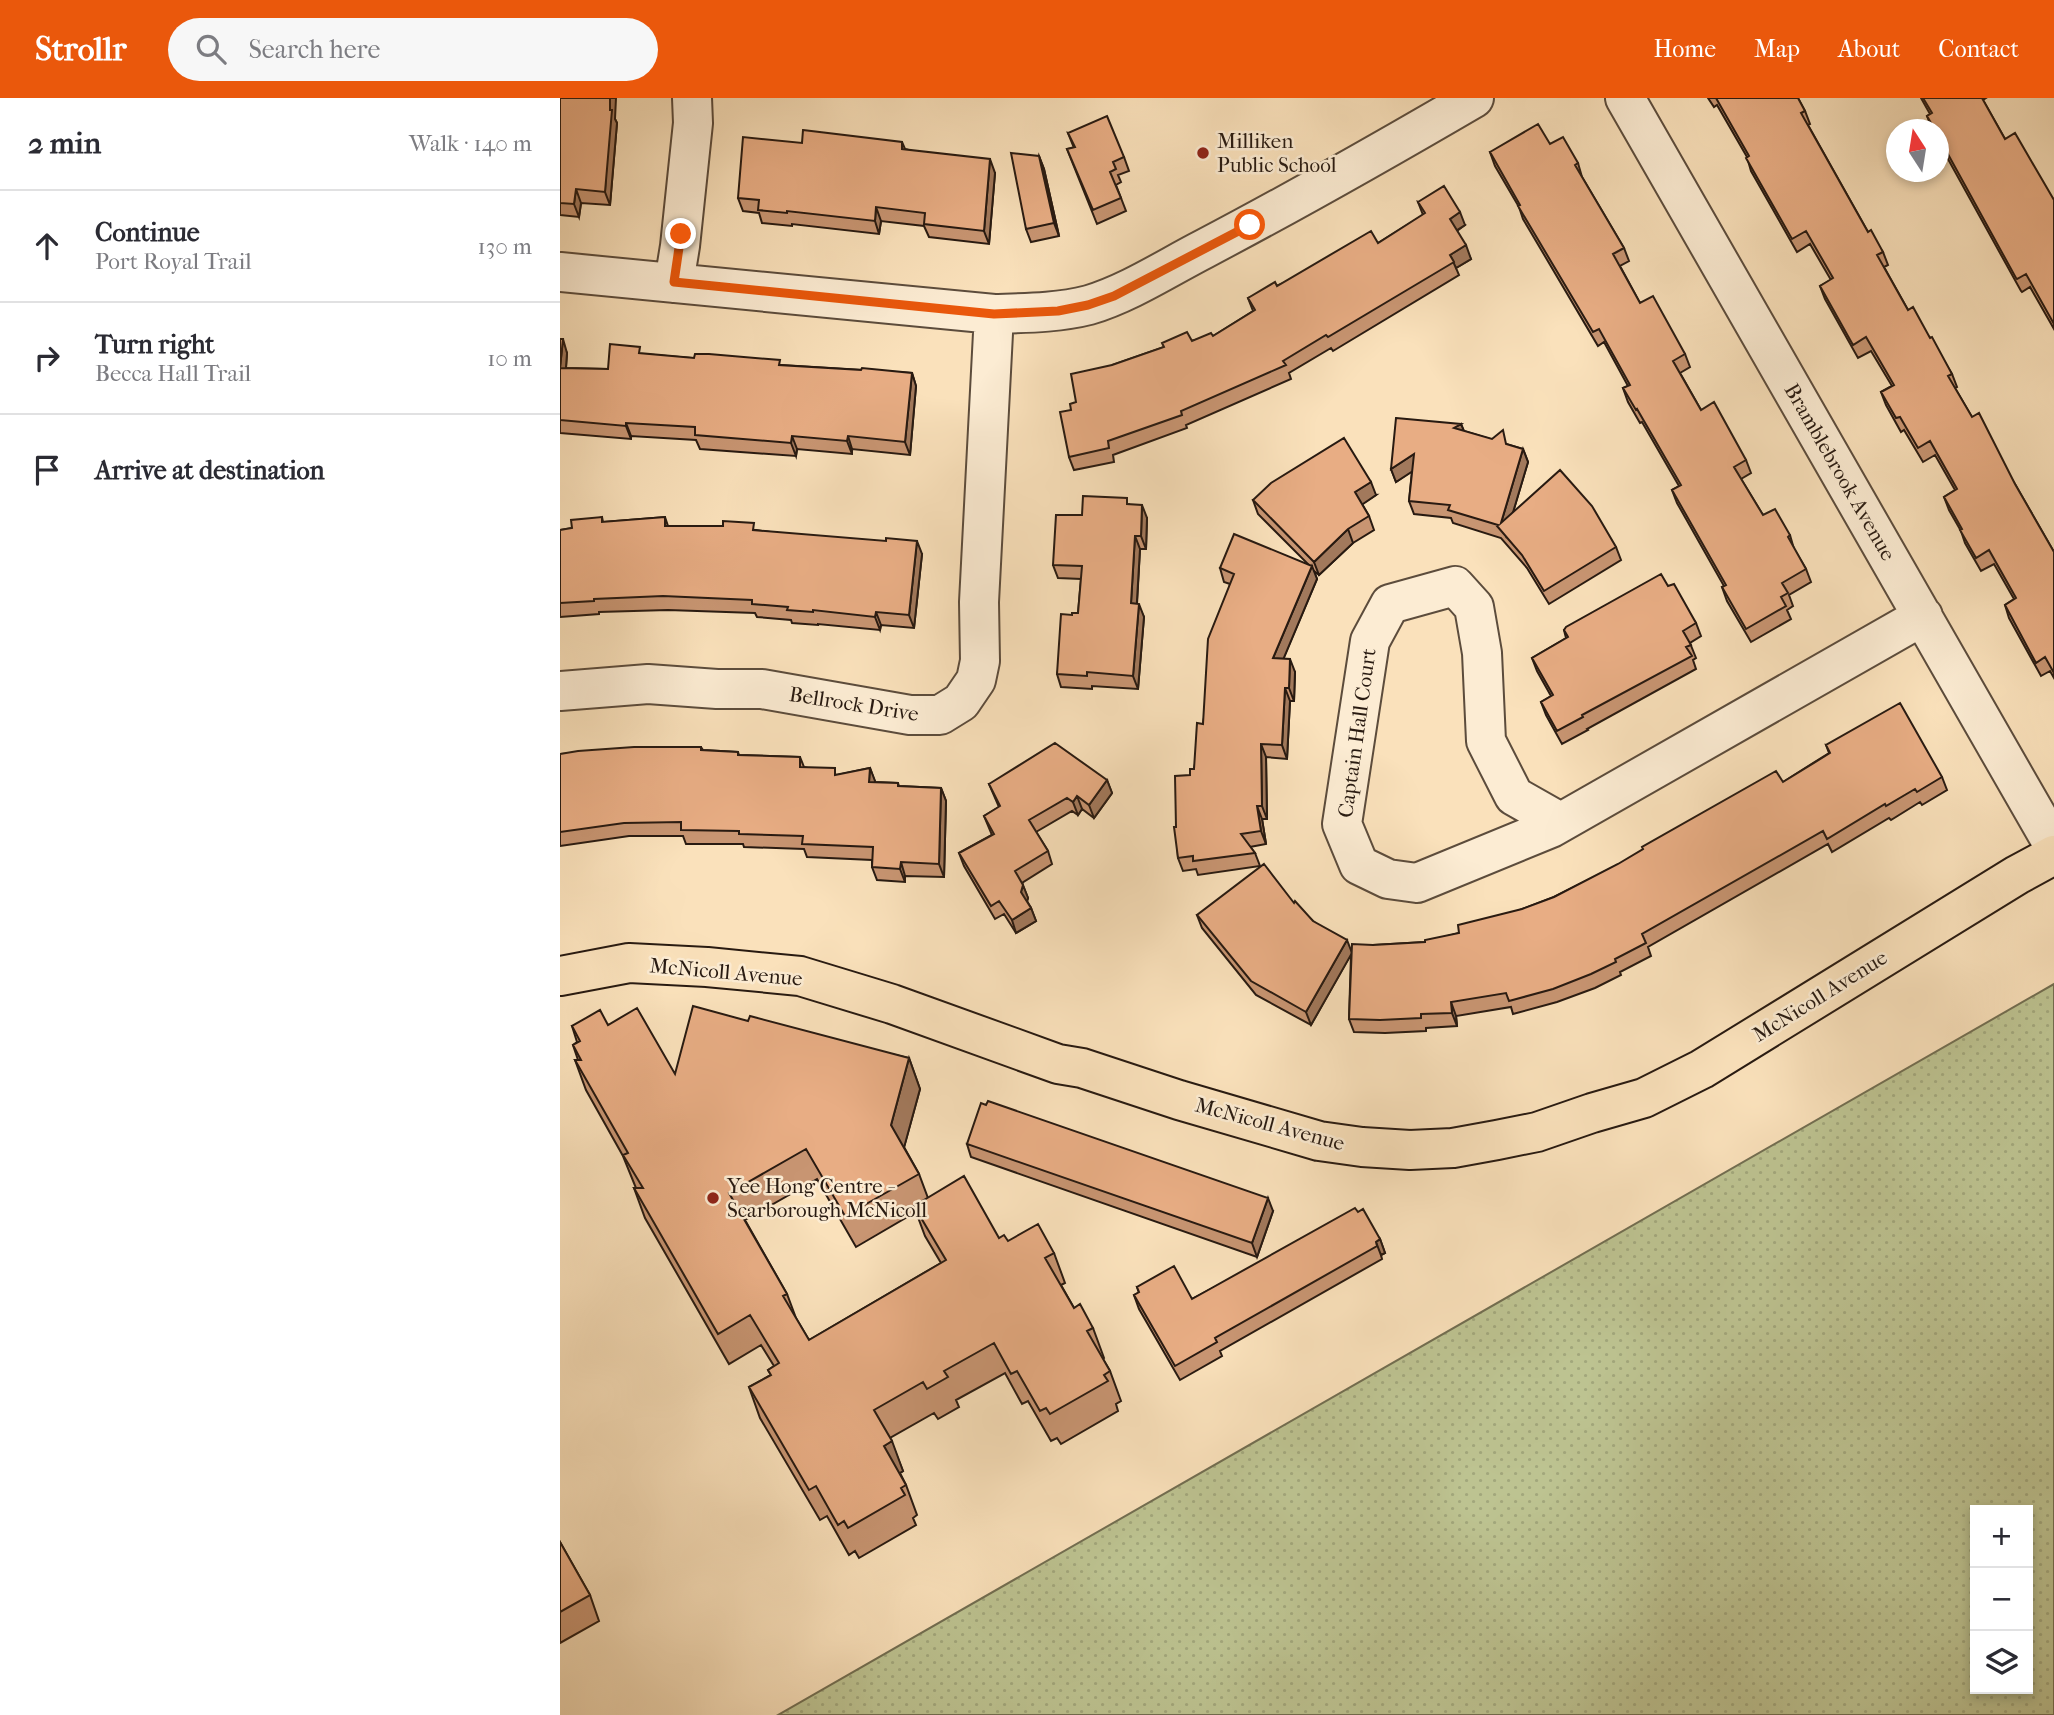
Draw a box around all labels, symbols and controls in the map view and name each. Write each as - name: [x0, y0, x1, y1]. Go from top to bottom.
- search box: [168, 18, 658, 81]
- text: Strollr: [35, 30, 126, 69]
- icon: search: [192, 30, 230, 68]
- text: Search here: [248, 34, 380, 65]
- text: Home: [1654, 35, 1716, 63]
- text: Map: [1754, 35, 1800, 63]
- text: About: [1838, 35, 1900, 63]
- text: Contact: [1938, 35, 2019, 63]
- north arrow: [1886, 119, 1949, 182]
- text: 2 min: [28, 126, 101, 161]
- place label: Milliken Public School: [1217, 129, 1337, 177]
- text: Walk · 140 m: [409, 130, 532, 157]
- marker: Milliken Public School: [1195, 145, 1211, 161]
- route start: [1234, 209, 1265, 240]
- text: Continue: [95, 217, 200, 248]
- route end: [665, 218, 696, 249]
- icon: ahead: [28, 227, 66, 265]
- text: 130 m: [478, 233, 532, 260]
- text: Port Royal Trail: [95, 248, 252, 275]
- text: Turn right: [95, 329, 215, 360]
- icon: right: [28, 339, 66, 377]
- text: 10 m: [487, 345, 532, 372]
- text: Becca Hall Trail: [95, 360, 251, 387]
- street label: Bramblebrook Avenue: [1779, 379, 1901, 565]
- icon: arrive: [28, 451, 66, 489]
- text: Arrive at destination: [95, 455, 325, 486]
- street label: Captain Hall Court: [1333, 646, 1381, 819]
- street label: Bellrock Drive: [787, 682, 921, 726]
- street label: McNicoll Avenue: [1749, 945, 1891, 1047]
- street label: McNicoll Avenue: [648, 953, 804, 991]
- street label: McNicoll Avenue: [1193, 1093, 1347, 1155]
- place label: Yee Hong Centre - Scarborough McNicoll: [726, 1174, 927, 1222]
- marker: Yee Hong Centre - Scarborough McNicoll: [705, 1190, 721, 1206]
- map controls: [1970, 1505, 2033, 1694]
- button: +: [1970, 1505, 2033, 1568]
- button: −: [1970, 1568, 2033, 1631]
- button: layers: [1970, 1631, 2033, 1694]

